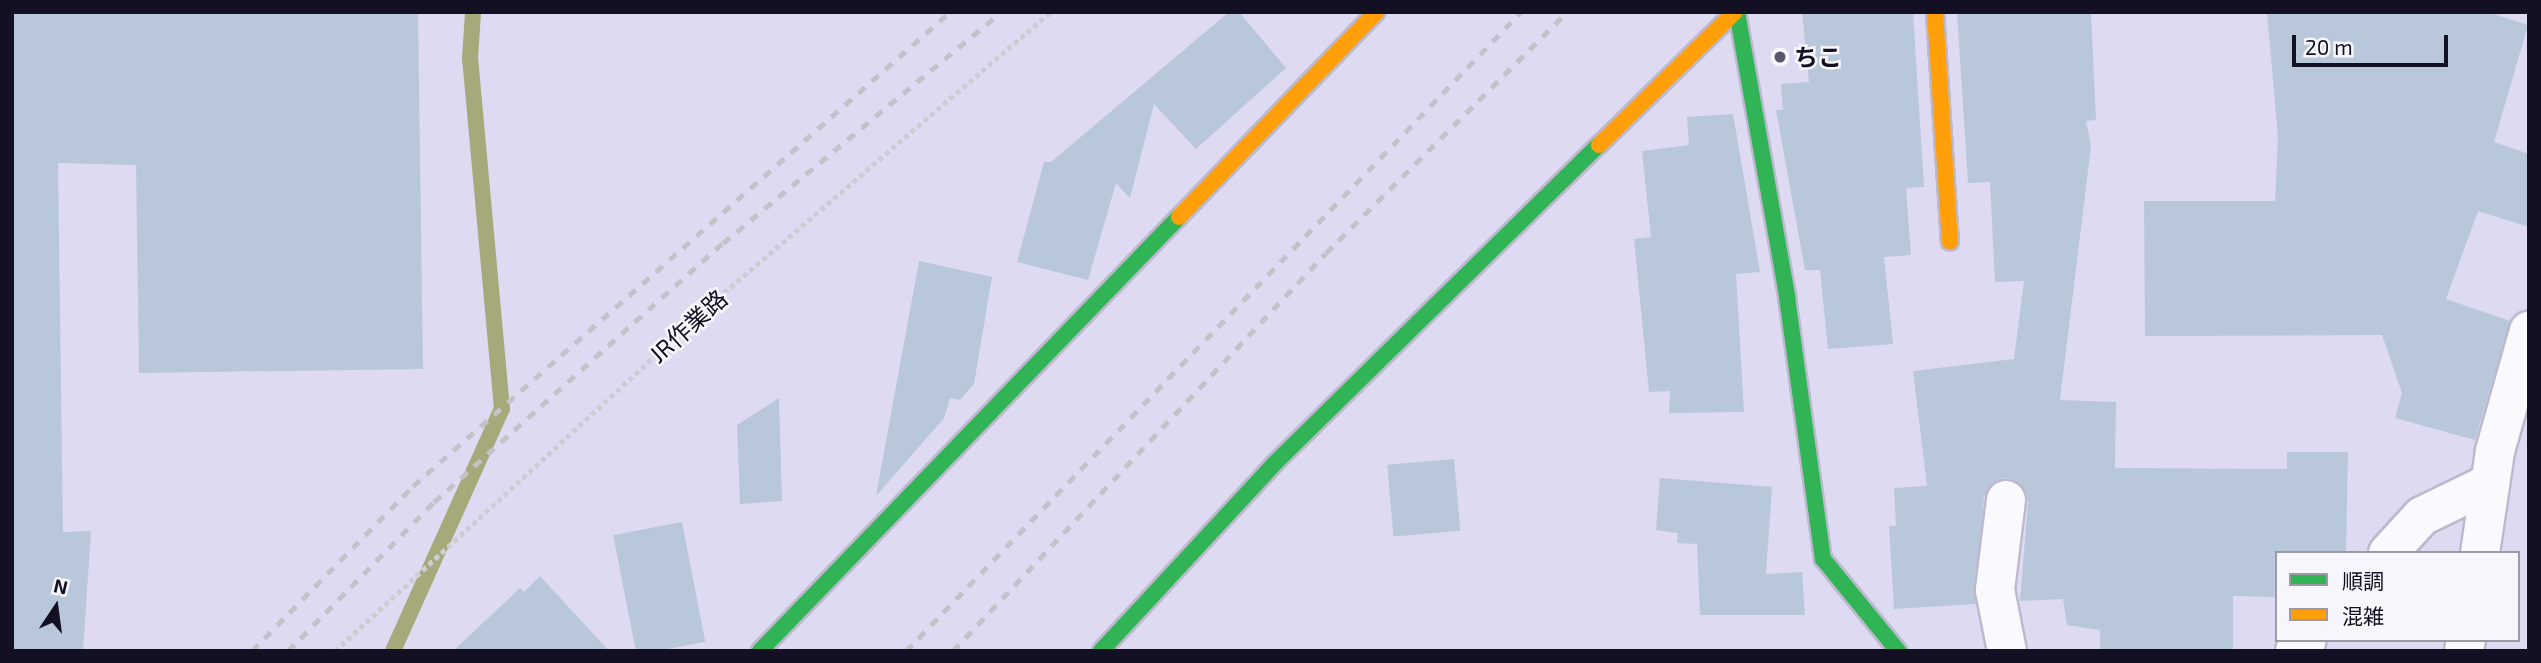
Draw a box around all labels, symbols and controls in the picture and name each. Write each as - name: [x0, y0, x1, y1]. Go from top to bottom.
- scale bar: [2296, 21, 2452, 65]
- text: 20 m: [2305, 34, 2353, 59]
- place label: ちこ: [1794, 43, 1842, 71]
- marker: ちこ: [1772, 49, 1788, 65]
- street label: JR作業路: [643, 284, 733, 368]
- legend: [2275, 551, 2520, 642]
- text: 順調: [2342, 568, 2384, 593]
- north arrow: [21, 572, 91, 642]
- text: N: [52, 573, 70, 599]
- text: 混雑: [2342, 603, 2384, 628]

